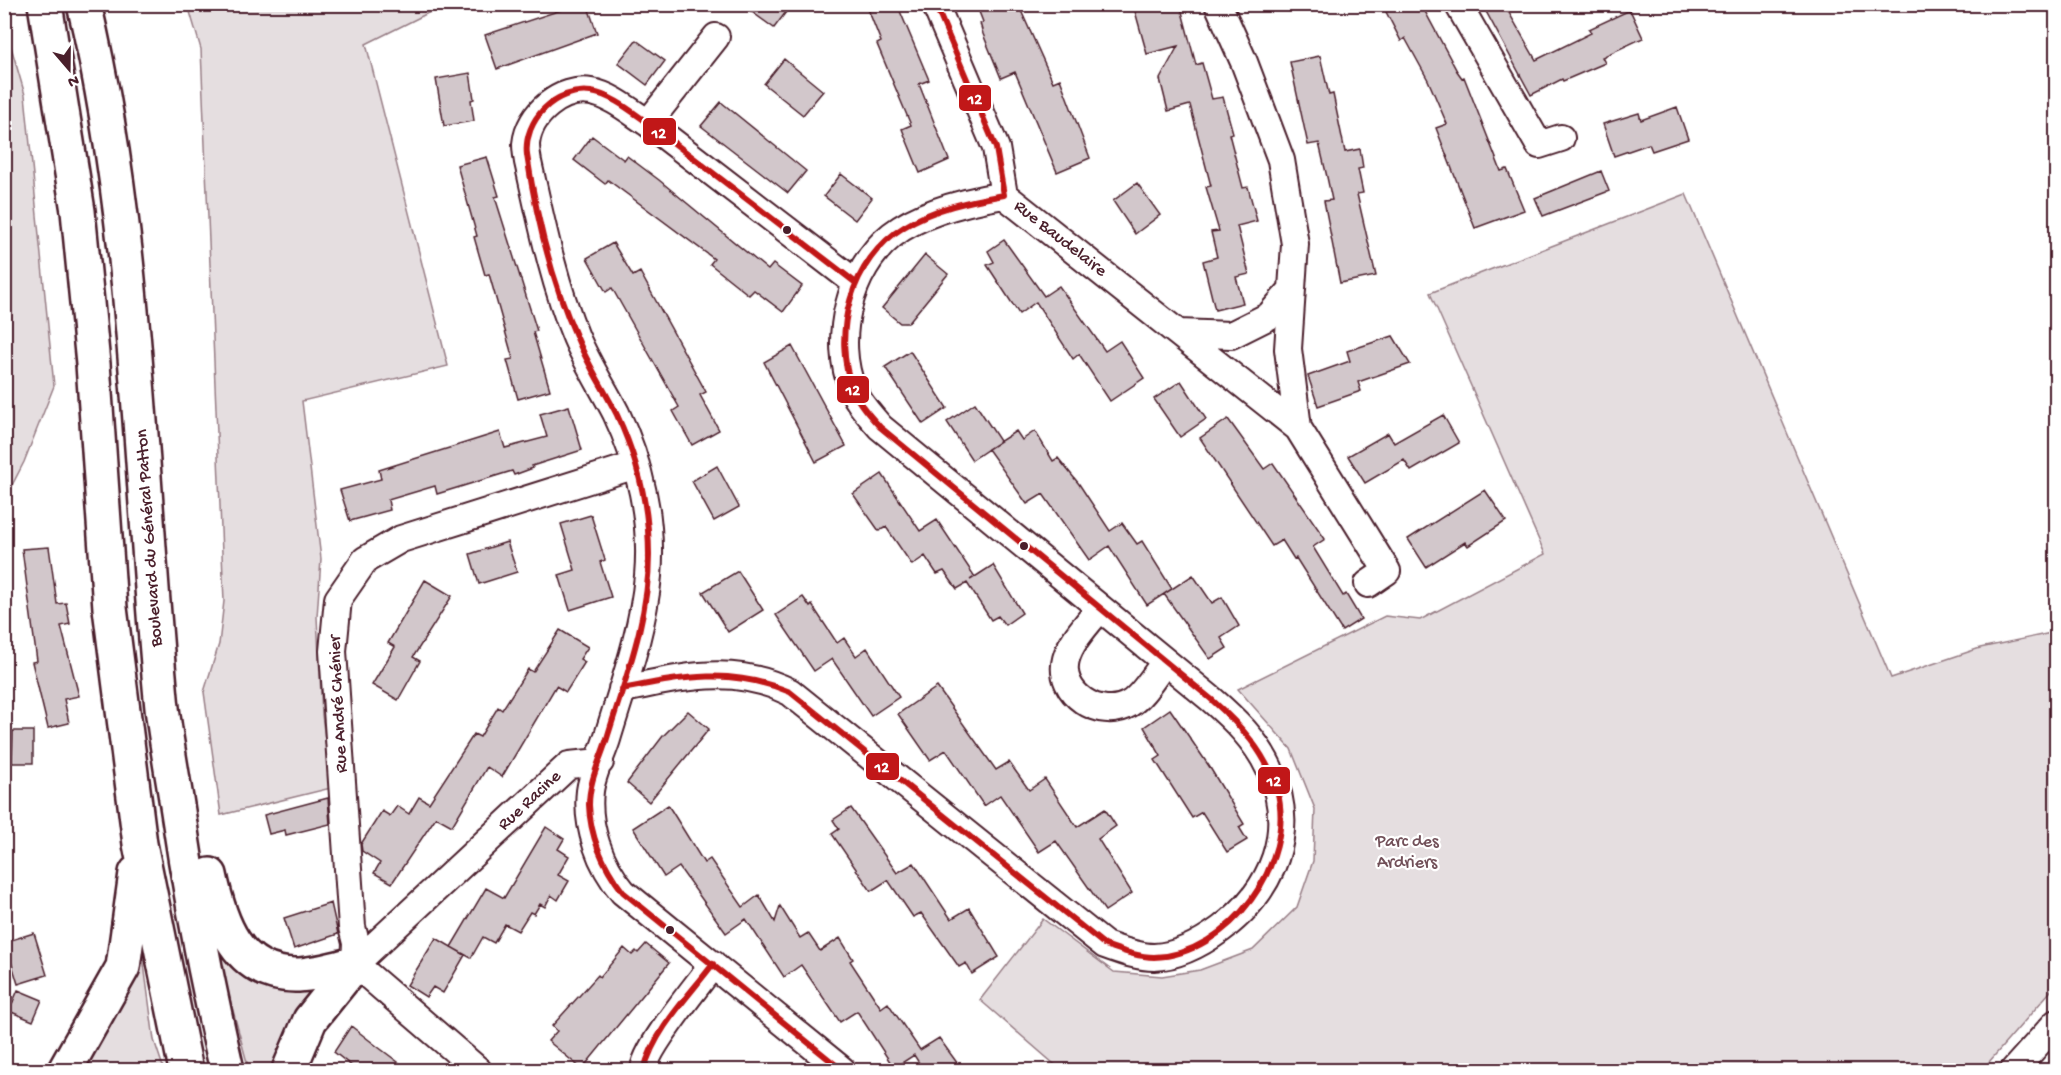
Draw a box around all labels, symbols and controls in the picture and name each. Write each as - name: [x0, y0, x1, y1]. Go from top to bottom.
- north arrow: [39, 39, 99, 99]
- text: N: [64, 69, 81, 91]
- line badge: 12: [958, 84, 992, 112]
- text: 12: [967, 92, 982, 111]
- line badge: 12: [642, 117, 677, 146]
- text: 12: [651, 126, 666, 145]
- street label: Rue Baudelaire: [1009, 196, 1111, 282]
- unlabelled marker: [781, 224, 793, 236]
- line badge: 12: [836, 375, 870, 404]
- text: 12: [845, 383, 860, 402]
- street label: Boulevard du Général Patton: [132, 428, 168, 649]
- unlabelled marker: [1018, 540, 1030, 552]
- street label: Rue André Chénier: [325, 633, 353, 773]
- line badge: 12: [865, 752, 900, 781]
- text: 12: [874, 760, 889, 779]
- street label: Rue Racine: [494, 766, 566, 836]
- line badge: 12: [1257, 766, 1291, 795]
- text: 12: [1266, 774, 1281, 793]
- park label: Parc des Ardriers: [1374, 832, 1440, 874]
- unlabelled marker: [664, 924, 676, 936]

